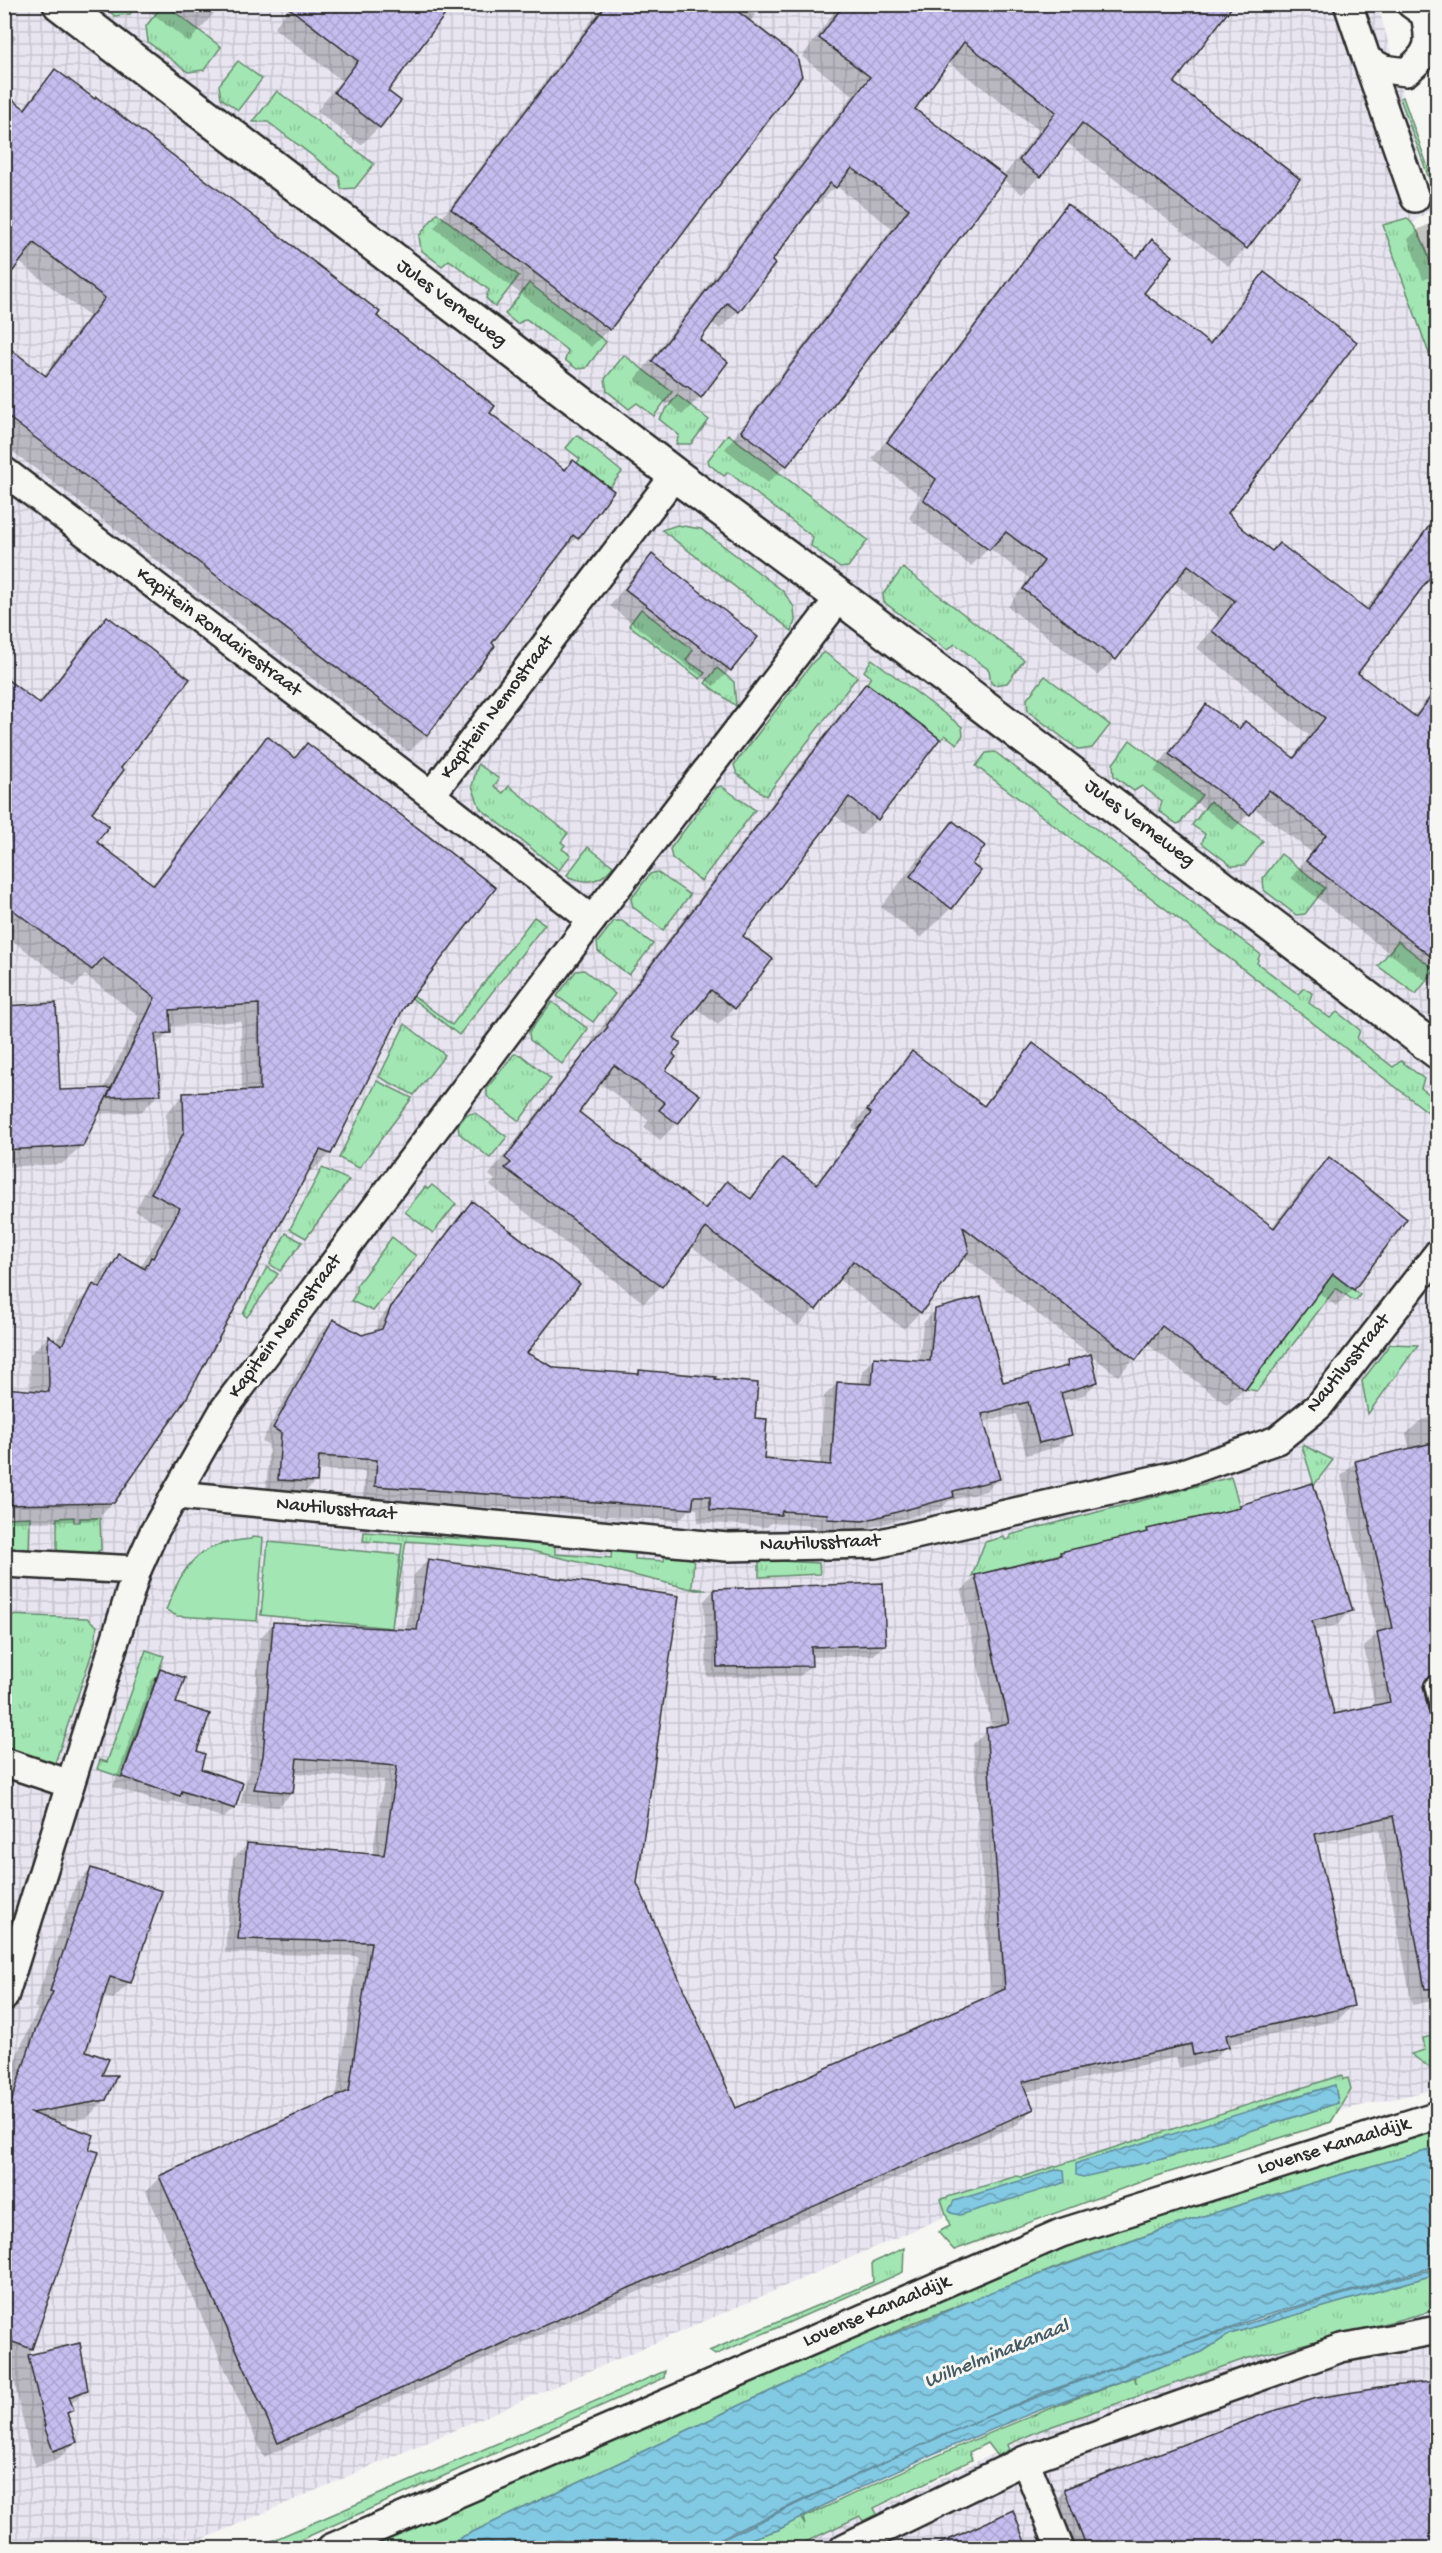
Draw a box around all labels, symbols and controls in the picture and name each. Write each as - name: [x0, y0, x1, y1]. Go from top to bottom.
- street label: Jules Verneweg: [391, 255, 511, 353]
- street label: Kapitein Rondairestraat: [131, 563, 307, 704]
- street label: Kapitein Nemostraat: [436, 630, 561, 785]
- street label: Jules Verneweg: [1079, 775, 1199, 873]
- street label: Kapitein Nemostraat: [224, 1249, 349, 1404]
- street label: Nautilusstraat: [1302, 1309, 1397, 1418]
- street label: Nautilusstraat: [275, 1493, 399, 1527]
- street label: Nautilusstraat: [760, 1530, 882, 1558]
- street label: Lovense Kanaaldijk: [1255, 2112, 1415, 2181]
- street label: Lovense Kanaaldijk: [800, 2270, 956, 2353]
- water label: Wilhelminakanaal: [921, 2314, 1074, 2395]

